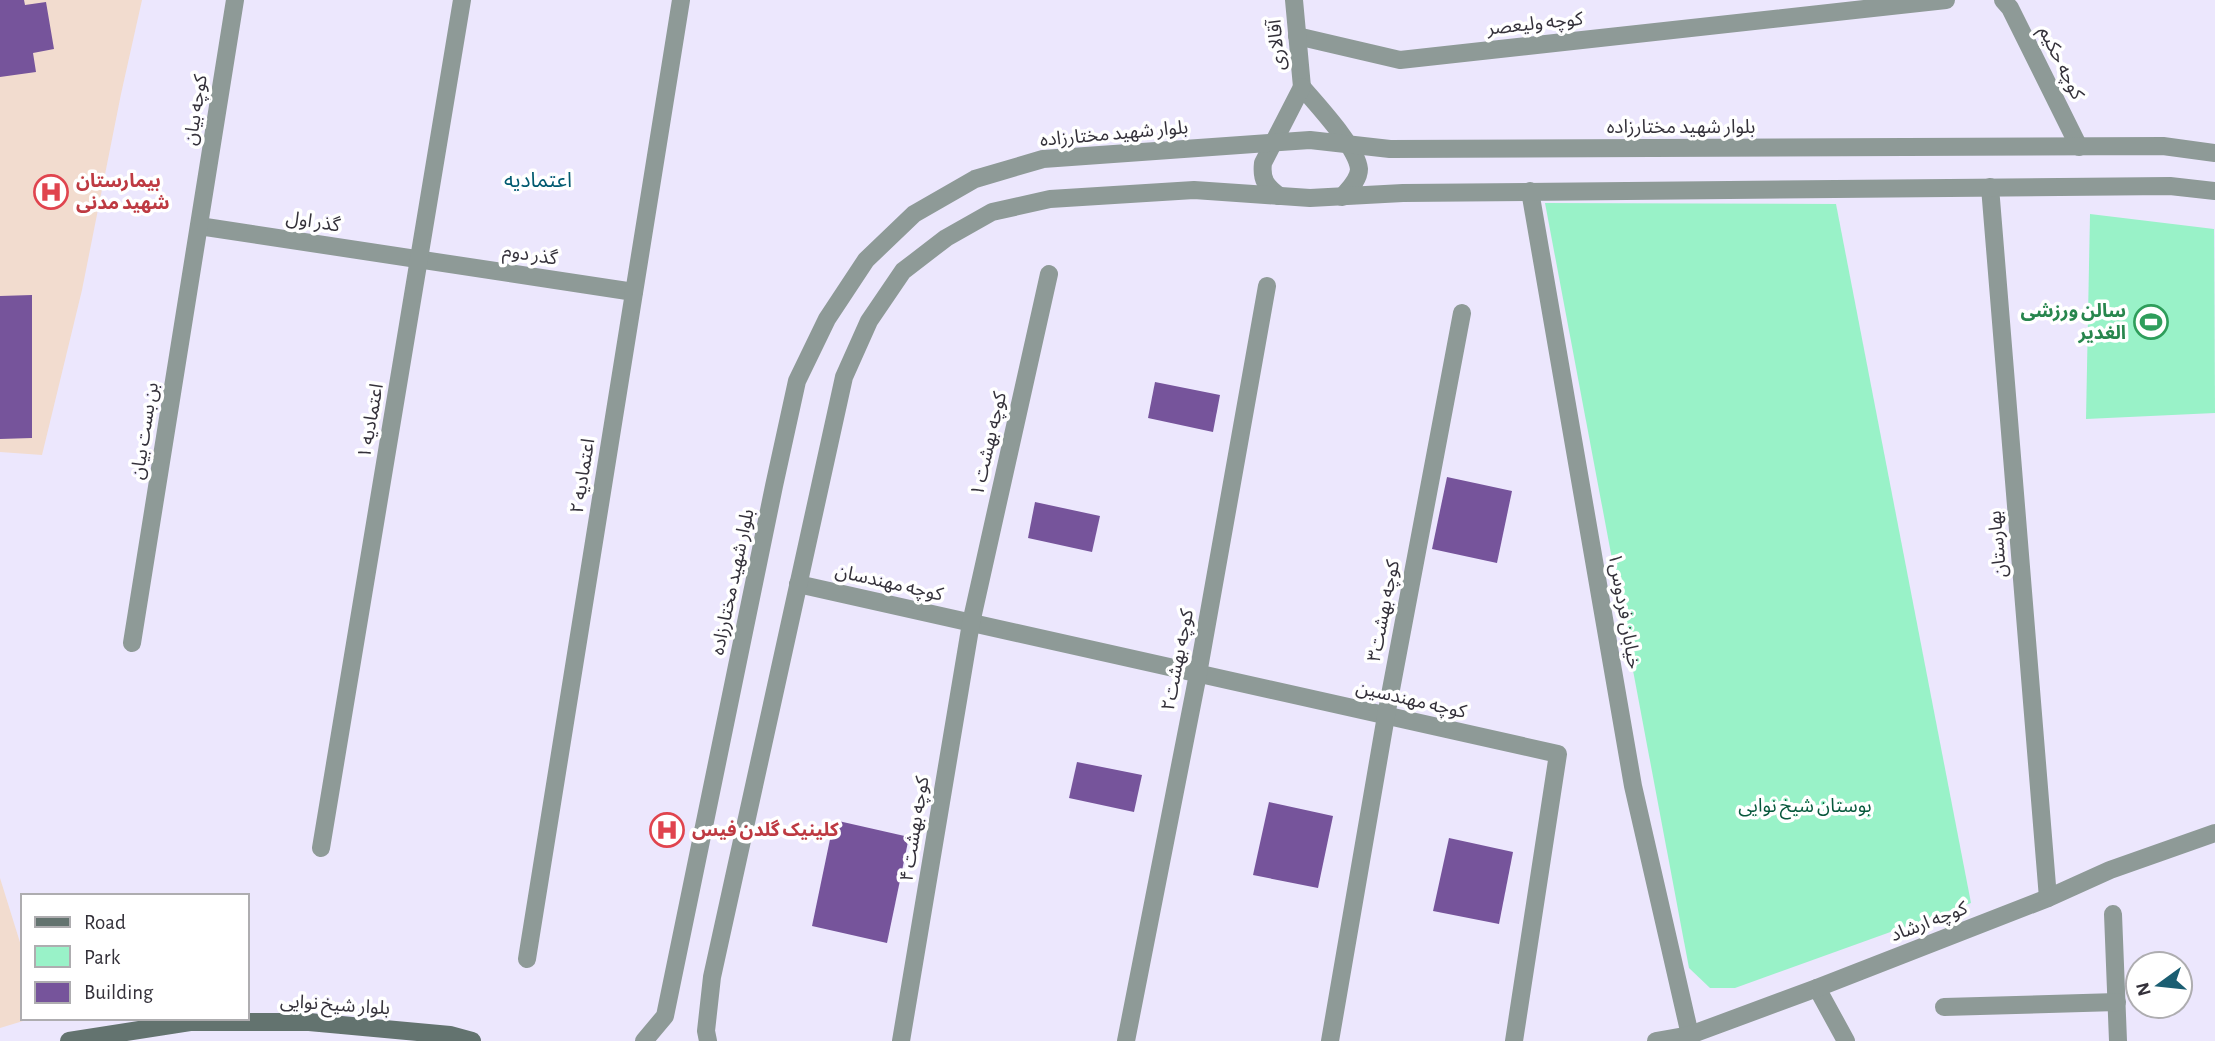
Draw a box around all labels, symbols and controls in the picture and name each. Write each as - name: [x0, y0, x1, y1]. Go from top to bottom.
- street label: کوچه ولیعصر: [1485, 9, 1585, 41]
- street label: آقالاری: [1264, 17, 1290, 71]
- street label: کوچه حکیم: [2032, 23, 2087, 105]
- street label: کوچه بیان: [181, 72, 213, 147]
- street label: بلوار شهید مختارزاده: [1039, 118, 1189, 151]
- street label: بلوار شهید مختارزاده: [1607, 118, 1755, 138]
- district label: اعتمادیه: [504, 170, 572, 191]
- place label: بیمارستان شهید مدنی: [76, 172, 170, 213]
- hospital icon: بیمارستان شهید مدنی: [32, 173, 70, 211]
- street label: گذر اول: [285, 207, 343, 237]
- street label: گذر دوم: [501, 240, 560, 273]
- place label: سالن ورزشی الغدیر: [2020, 302, 2126, 344]
- sports icon: سالن ورزشی الغدیر: [2132, 303, 2170, 341]
- street label: بن بست بیان: [128, 381, 163, 481]
- street label: اعتمادیه ۱: [355, 382, 387, 460]
- street label: کوچه بهشت ۱: [968, 389, 1012, 498]
- street label: اعتمادیه ۲: [568, 437, 598, 515]
- street label: بلوار شهید مختارزاده: [708, 507, 759, 657]
- street label: بهارستان: [1986, 510, 2011, 578]
- street label: خیابان فردوس۱: [1603, 552, 1644, 671]
- street label: کوچه بهشت۳: [1365, 558, 1405, 664]
- street label: کوچه مهندسان: [833, 561, 946, 607]
- street label: کوچه بهشت۲: [1159, 607, 1199, 713]
- street label: کوچه مهندسین: [1354, 678, 1469, 724]
- street label: کوچه بهشت ۴: [897, 774, 935, 883]
- park label: بوستان شیخ نوایی: [1738, 797, 1872, 820]
- hospital icon: کلینیک گلدن فیس: [648, 811, 686, 849]
- place label: کلینیک گلدن فیس: [692, 819, 839, 840]
- legend: [21, 894, 248, 1020]
- street label: کوچه ارشاد: [1888, 898, 1972, 947]
- text: Road: [84, 912, 126, 933]
- text: Park: [84, 947, 121, 968]
- north arrow: [2124, 950, 2194, 1020]
- text: N: [2133, 980, 2155, 998]
- text: Building: [84, 982, 154, 1003]
- street label: بلوار شیخ نوایی: [279, 992, 391, 1022]

